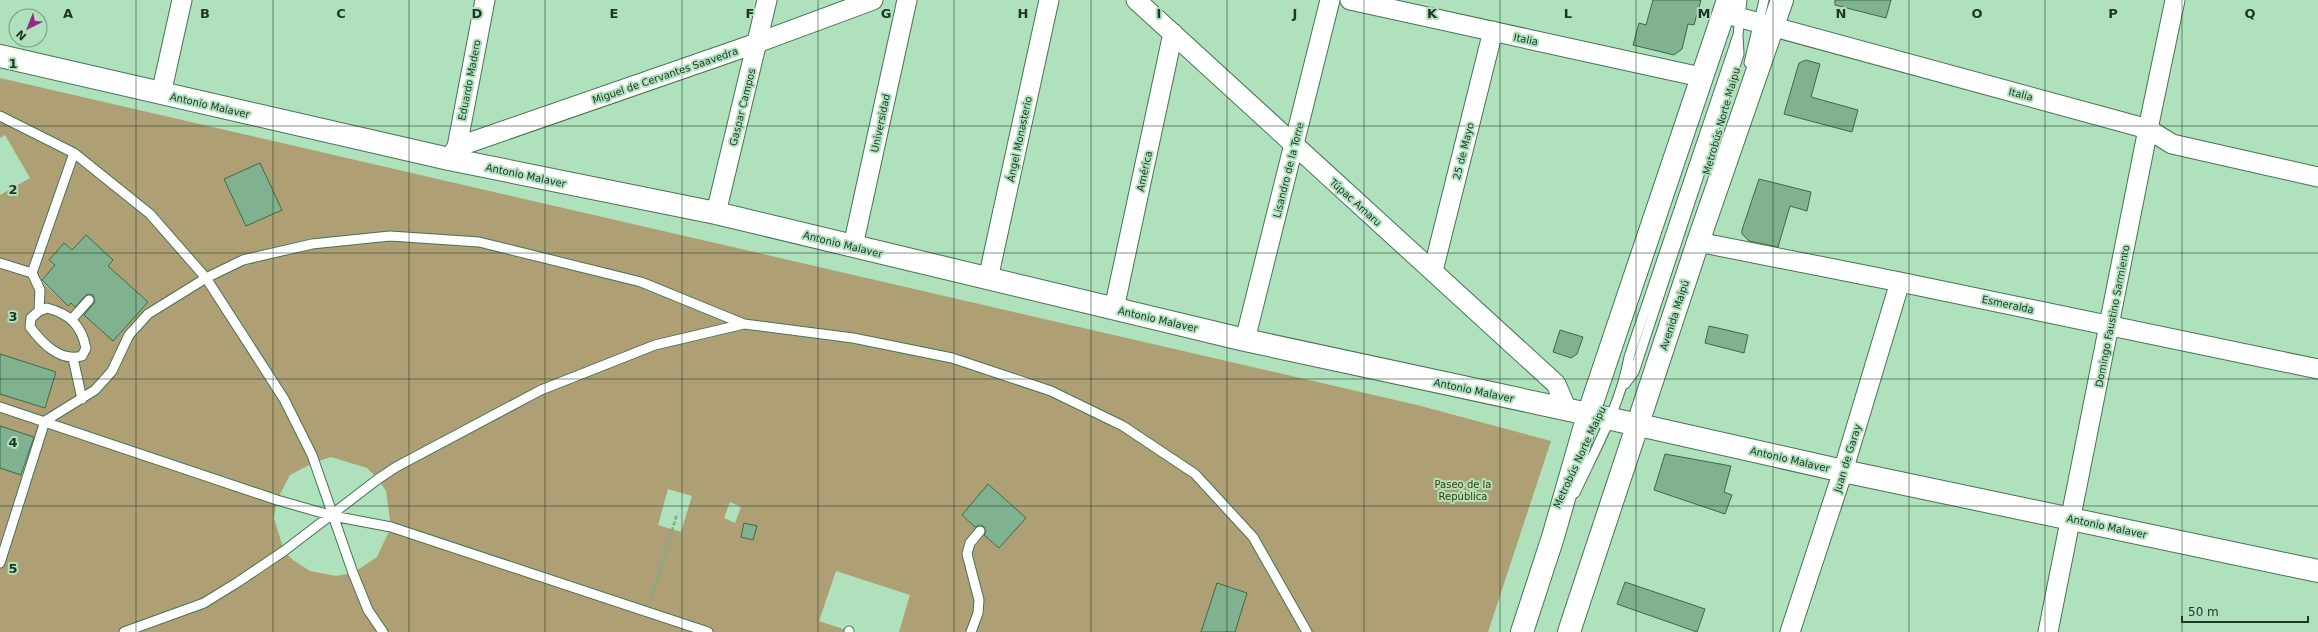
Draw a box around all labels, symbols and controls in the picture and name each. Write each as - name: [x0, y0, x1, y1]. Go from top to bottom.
- text: A: [63, 6, 73, 21]
- text: B: [200, 6, 210, 21]
- text: C: [336, 6, 346, 21]
- text: D: [472, 6, 483, 21]
- text: E: [610, 6, 618, 21]
- text: F: [746, 6, 754, 21]
- text: G: [881, 6, 891, 21]
- text: H: [1018, 6, 1028, 21]
- text: I: [1157, 6, 1161, 21]
- text: J: [1292, 6, 1297, 21]
- text: K: [1427, 6, 1438, 21]
- text: L: [1564, 6, 1572, 21]
- text: M: [1698, 6, 1710, 21]
- text: N: [1836, 6, 1846, 21]
- text: O: [1971, 6, 1983, 21]
- text: P: [2108, 6, 2118, 21]
- text: Q: [2244, 6, 2256, 21]
- north arrow: [8, 8, 48, 48]
- text: N: [14, 27, 29, 43]
- street label: Italia: [1513, 32, 1539, 47]
- street label: Eduardo Madero: [456, 39, 483, 121]
- street label: Miguel de Cervantes Saavedra: [591, 45, 739, 106]
- text: 1: [8, 56, 18, 71]
- street label: Metrobús Norte Maipu: [1701, 66, 1742, 176]
- street label: Gaspar Campos: [728, 67, 757, 147]
- street label: Italia: [2008, 86, 2034, 103]
- street label: Antonio Malaver: [169, 91, 252, 120]
- street label: Universidad: [869, 93, 892, 153]
- street label: Ángel Monasterio: [1004, 95, 1034, 183]
- street label: Lisandro de la Torre: [1271, 121, 1306, 219]
- street label: 25 de Mayo: [1451, 121, 1476, 181]
- street label: América: [1135, 150, 1154, 192]
- street label: Antonio Malaver: [485, 162, 568, 190]
- street label: Túpac Amaru: [1327, 176, 1384, 228]
- text: 2: [8, 182, 18, 197]
- street label: Antonio Malaver: [802, 229, 885, 260]
- street label: Domingo Faustino Sarmiento: [2093, 244, 2132, 388]
- street label: Avenida Maipú: [1658, 279, 1691, 352]
- street label: Esmeralda: [1981, 294, 2035, 315]
- street label: Antonio Malaver: [1117, 305, 1200, 334]
- text: 3: [8, 309, 18, 324]
- street label: Antonio Malaver: [1433, 377, 1516, 405]
- street label: Metrobús Norte Maipu: [1551, 405, 1608, 510]
- street label: Juan de Garay: [1832, 423, 1863, 494]
- text: 4: [8, 435, 18, 450]
- street label: Antonio Malaver: [1749, 445, 1832, 474]
- park label: Paseo de la República: [1435, 479, 1491, 502]
- street label: Antonio Malaver: [2066, 513, 2149, 541]
- text: 5: [8, 561, 18, 576]
- scale bar: [2182, 598, 2308, 624]
- text: 50 m: [2188, 605, 2219, 619]

